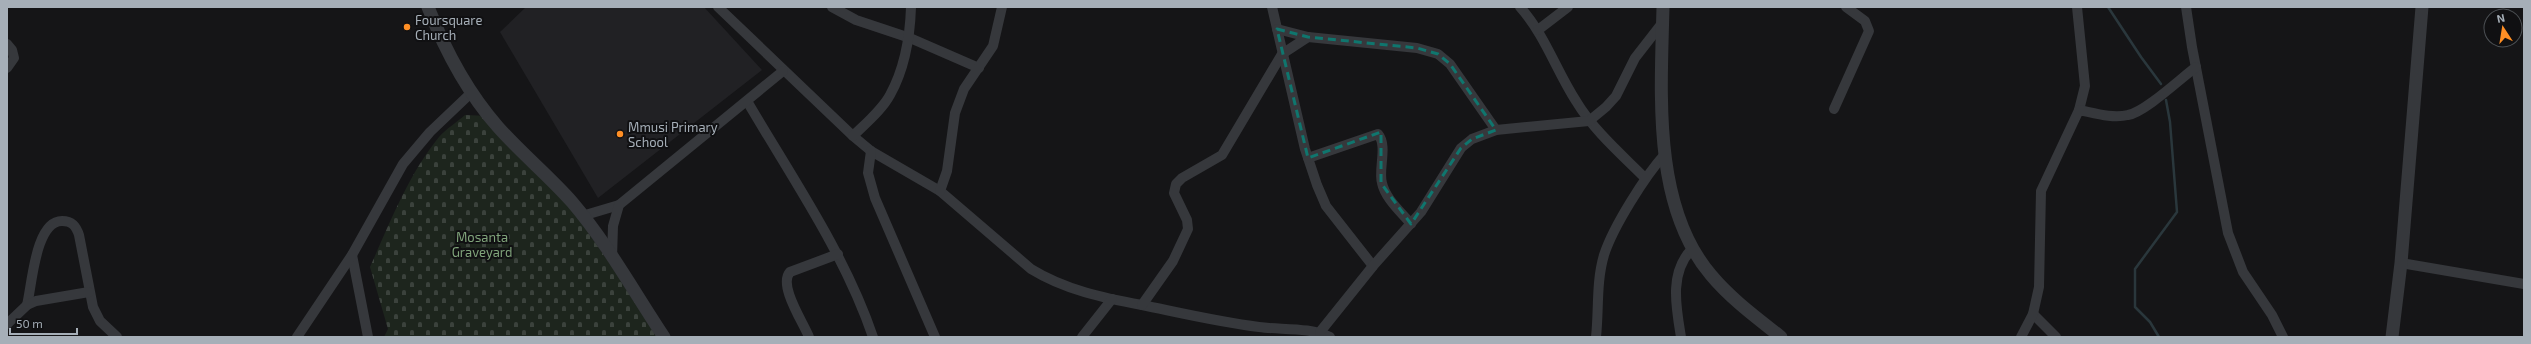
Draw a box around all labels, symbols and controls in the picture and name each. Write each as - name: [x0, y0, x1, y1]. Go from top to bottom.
- north arrow: [2483, 8, 2523, 48]
- text: N: [2496, 11, 2506, 25]
- place label: Foursquare Church: [415, 12, 482, 43]
- marker: Foursquare Church: [402, 22, 412, 32]
- place label: Mmusi Primary School: [628, 119, 718, 150]
- marker: Mmusi Primary School: [615, 129, 625, 139]
- park label: Mosanta Graveyard: [452, 229, 512, 260]
- scale bar: [10, 310, 77, 336]
- text: 50 m: [16, 316, 43, 330]

